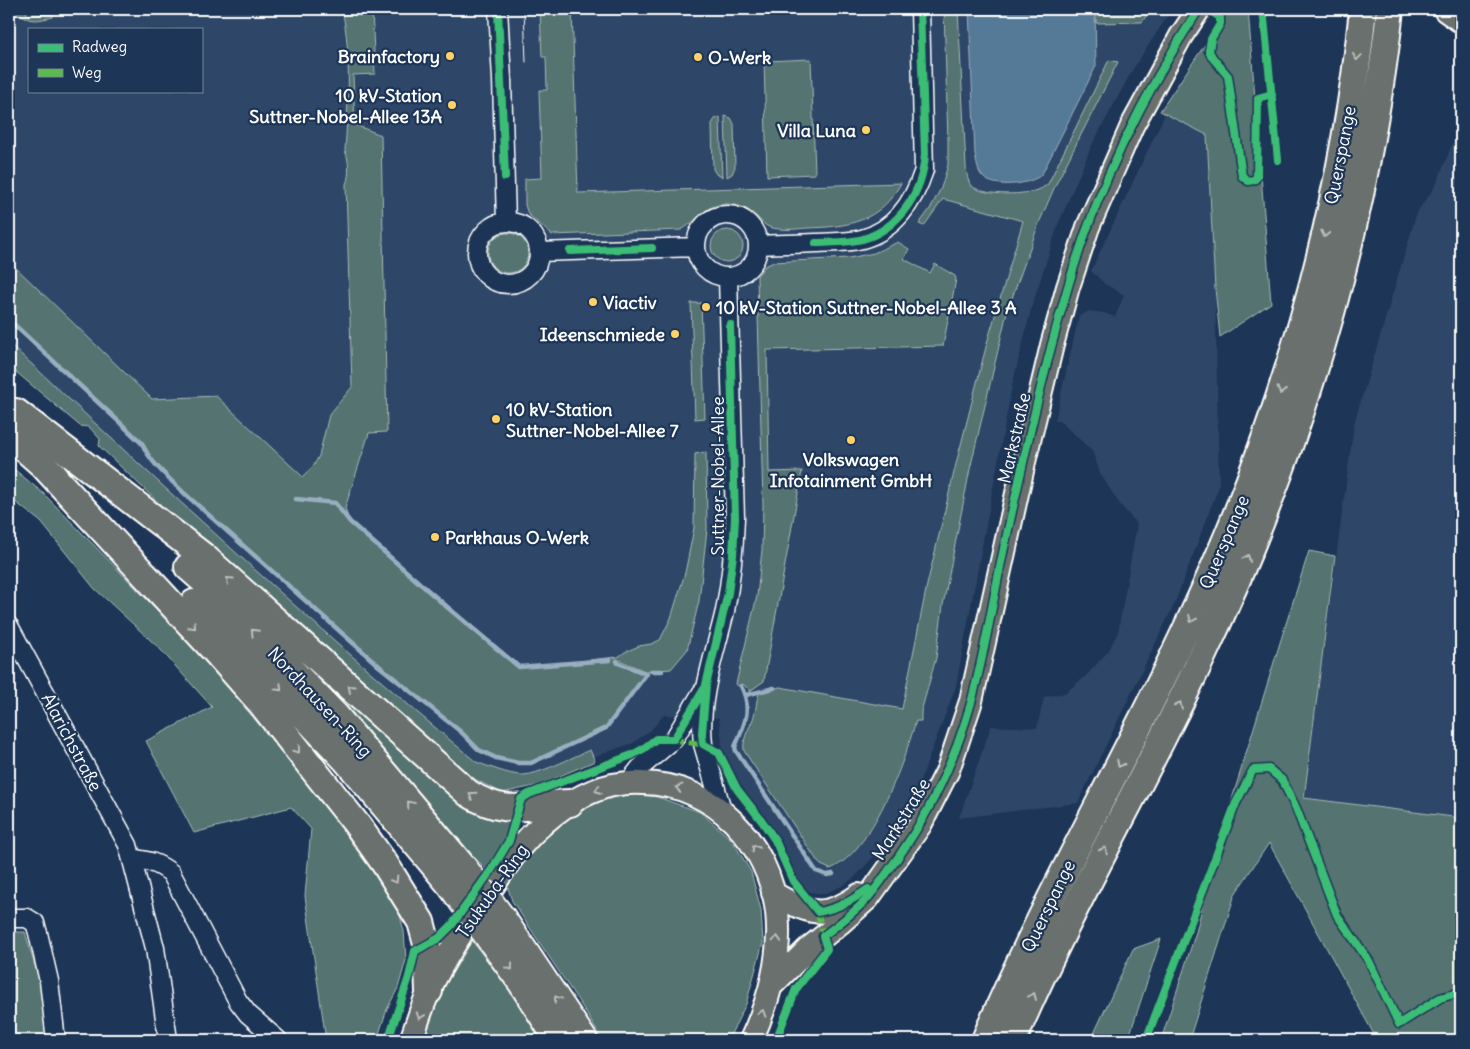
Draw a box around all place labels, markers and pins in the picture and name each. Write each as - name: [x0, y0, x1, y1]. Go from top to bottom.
- place label: Brainfactory: [338, 45, 440, 68]
- place label: O-Werk: [708, 46, 771, 69]
- marker: Brainfactory: [444, 50, 456, 62]
- marker: O-Werk: [692, 51, 704, 63]
- place label: 10 kV-Station Suttner-Nobel-Allee 13A: [249, 84, 443, 128]
- marker: 10 kV-Station Suttner-Nobel-Allee 13A: [446, 99, 458, 111]
- place label: Villa Luna: [777, 119, 856, 142]
- marker: Villa Luna: [860, 124, 872, 136]
- place label: Viactiv: [603, 291, 657, 314]
- marker: Viactiv: [587, 296, 599, 308]
- place label: 10 kV-Station Suttner-Nobel-Allee 3 A: [716, 296, 1017, 319]
- marker: 10 kV-Station Suttner-Nobel-Allee 3 A: [700, 301, 712, 313]
- place label: Ideenschmiede: [540, 323, 665, 346]
- marker: Ideenschmiede: [669, 328, 681, 340]
- place label: 10 kV-Station Suttner-Nobel-Allee 7: [506, 398, 679, 442]
- marker: 10 kV-Station Suttner-Nobel-Allee 7: [490, 413, 502, 425]
- marker: Volkswagen Infotainment GmbH: [845, 434, 857, 446]
- place label: Volkswagen Infotainment GmbH: [770, 448, 932, 492]
- place label: Parkhaus O-Werk: [445, 526, 589, 549]
- marker: Parkhaus O-Werk: [429, 531, 441, 543]

